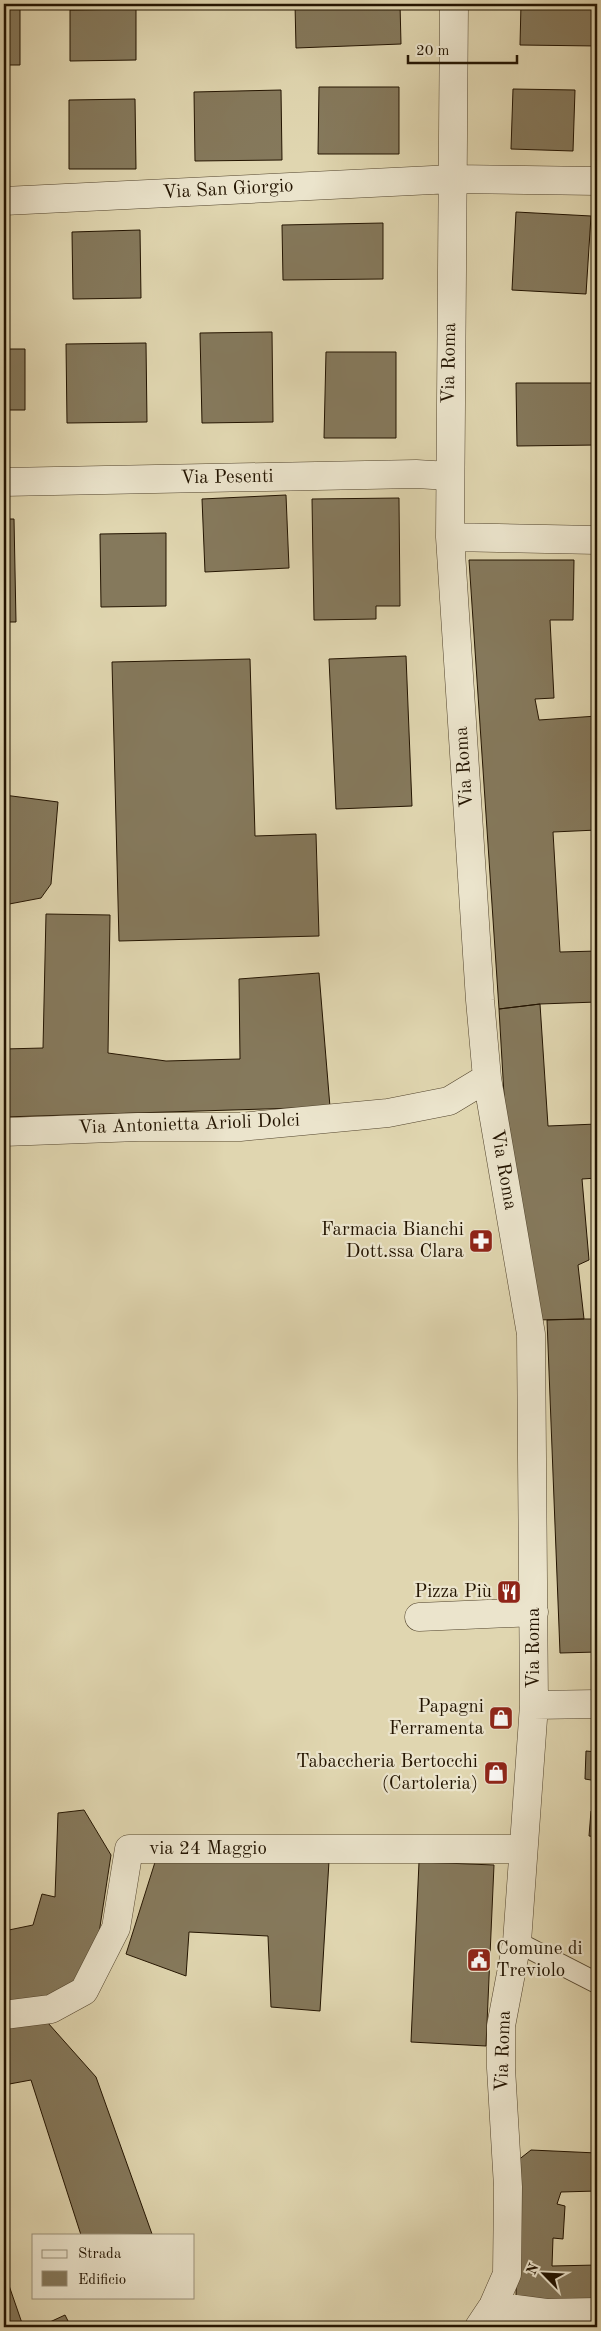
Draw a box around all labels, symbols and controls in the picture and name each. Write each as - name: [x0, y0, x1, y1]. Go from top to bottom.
- scale bar: [408, 32, 517, 64]
- text: 20 m: [416, 44, 450, 59]
- street label: Via San Giorgio: [162, 177, 294, 203]
- street label: Via Roma: [440, 322, 460, 404]
- street label: Via Pesenti: [180, 468, 274, 488]
- street label: Via Roma: [453, 725, 477, 808]
- street label: Via Antonietta Arioli Dolci: [78, 1112, 300, 1138]
- street label: Via Roma: [487, 1128, 520, 1212]
- place label: Farmacia Bianchi Dott.ssa Clara: [321, 1221, 465, 1262]
- pharmacy icon: Farmacia Bianchi Dott.ssa Clara: [468, 1228, 494, 1254]
- restaurant icon: Pizza Più: [496, 1579, 522, 1605]
- place label: Pizza Più: [414, 1583, 492, 1602]
- street label: Via Roma: [525, 1607, 544, 1689]
- place label: Papagni Ferramenta: [389, 1698, 485, 1739]
- shop icon: Papagni Ferramenta: [488, 1705, 514, 1731]
- place label: Tabaccheria Bertocchi (Cartoleria): [296, 1753, 478, 1794]
- shop icon: Tabaccheria Bertocchi (Cartoleria): [483, 1760, 509, 1786]
- street label: via 24 Maggio: [149, 1840, 267, 1859]
- place label: Comune di Treviolo: [496, 1940, 583, 1981]
- public building icon: Comune di Treviolo: [466, 1947, 492, 1973]
- street label: Via Roma: [493, 2009, 515, 2092]
- legend: [32, 2234, 195, 2298]
- text: Strada: [78, 2247, 122, 2262]
- north arrow: [518, 2248, 568, 2298]
- text: N: [524, 2261, 542, 2277]
- text: Edificio: [78, 2273, 126, 2288]

